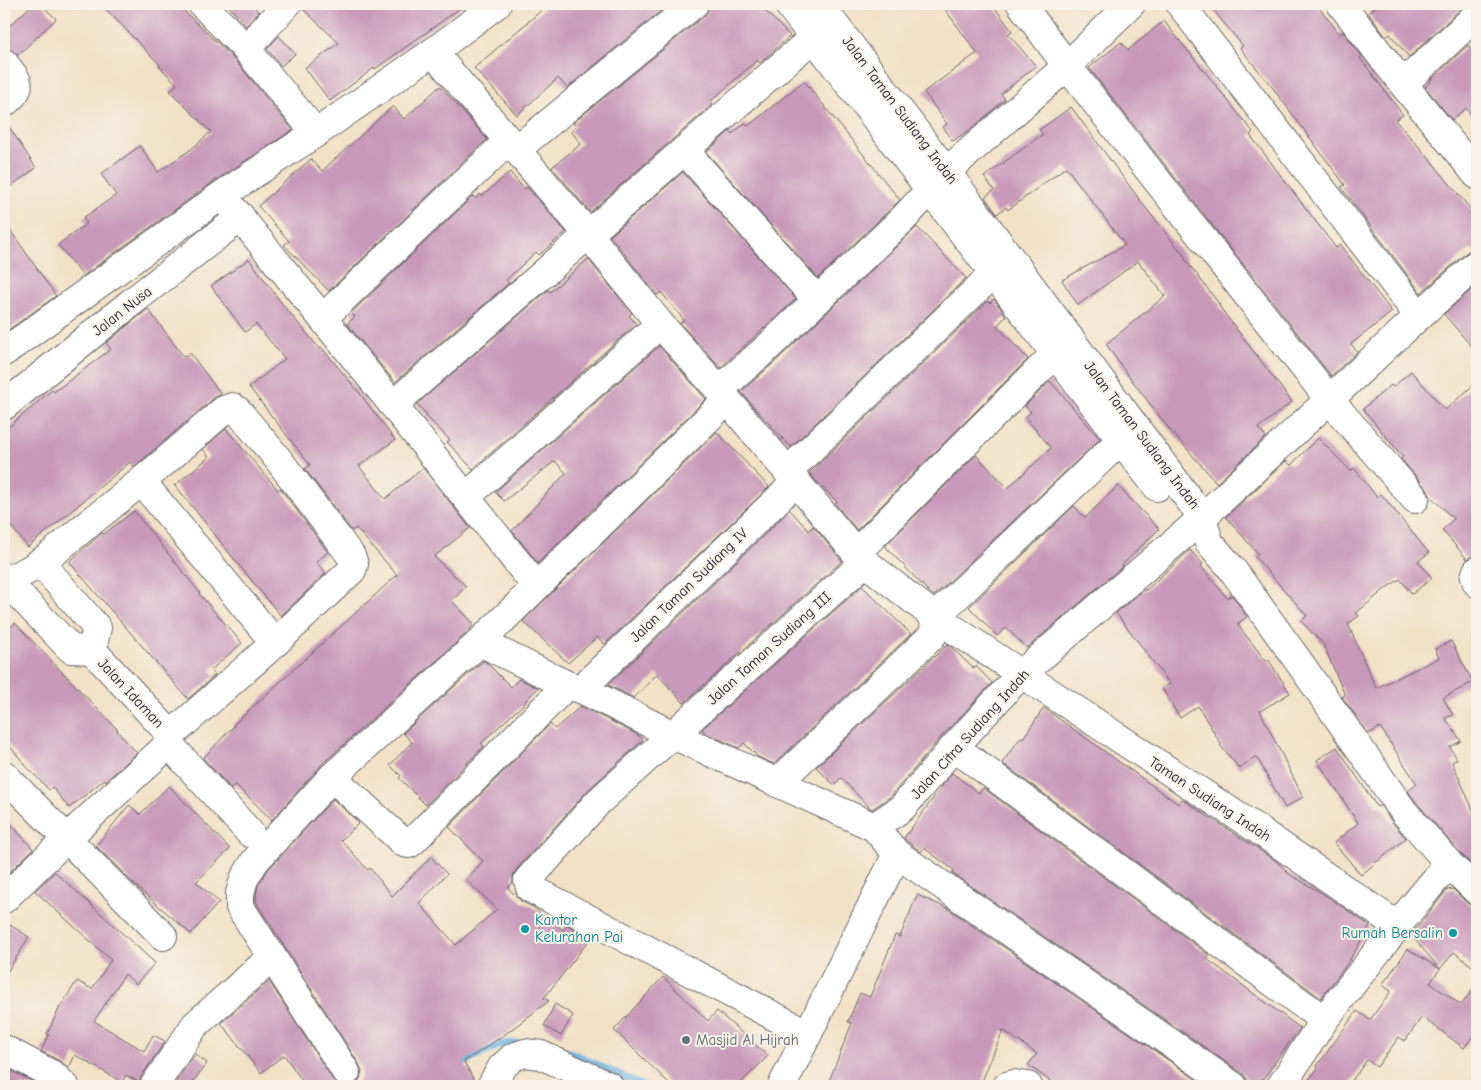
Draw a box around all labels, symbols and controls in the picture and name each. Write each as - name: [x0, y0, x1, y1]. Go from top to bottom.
- street label: Jalan Taman Sudiang Indah: [838, 32, 962, 188]
- street label: Jalan Nusa: [89, 282, 155, 340]
- street label: Jalan Taman Sudiang Indah: [1080, 357, 1204, 513]
- street label: Jalan Taman Sudiang IV: [626, 524, 752, 646]
- street label: Jalan Taman Sudiang III: [703, 588, 835, 708]
- street label: Jalan Idaman: [94, 654, 168, 732]
- street label: Jalan Citra Sudiang Indah: [907, 665, 1033, 803]
- street label: Taman Sudiang Indah: [1146, 753, 1274, 845]
- place label: Kantor Kelurahan Pai: [535, 911, 623, 946]
- marker: Kantor Kelurahan Pai: [519, 923, 531, 935]
- place label: Rumah Bersalin: [1342, 924, 1443, 942]
- marker: Rumah Bersalin: [1447, 927, 1459, 939]
- place label: Masjid Al Hijrah: [696, 1031, 799, 1049]
- marker: Masjid Al Hijrah: [680, 1034, 692, 1046]

